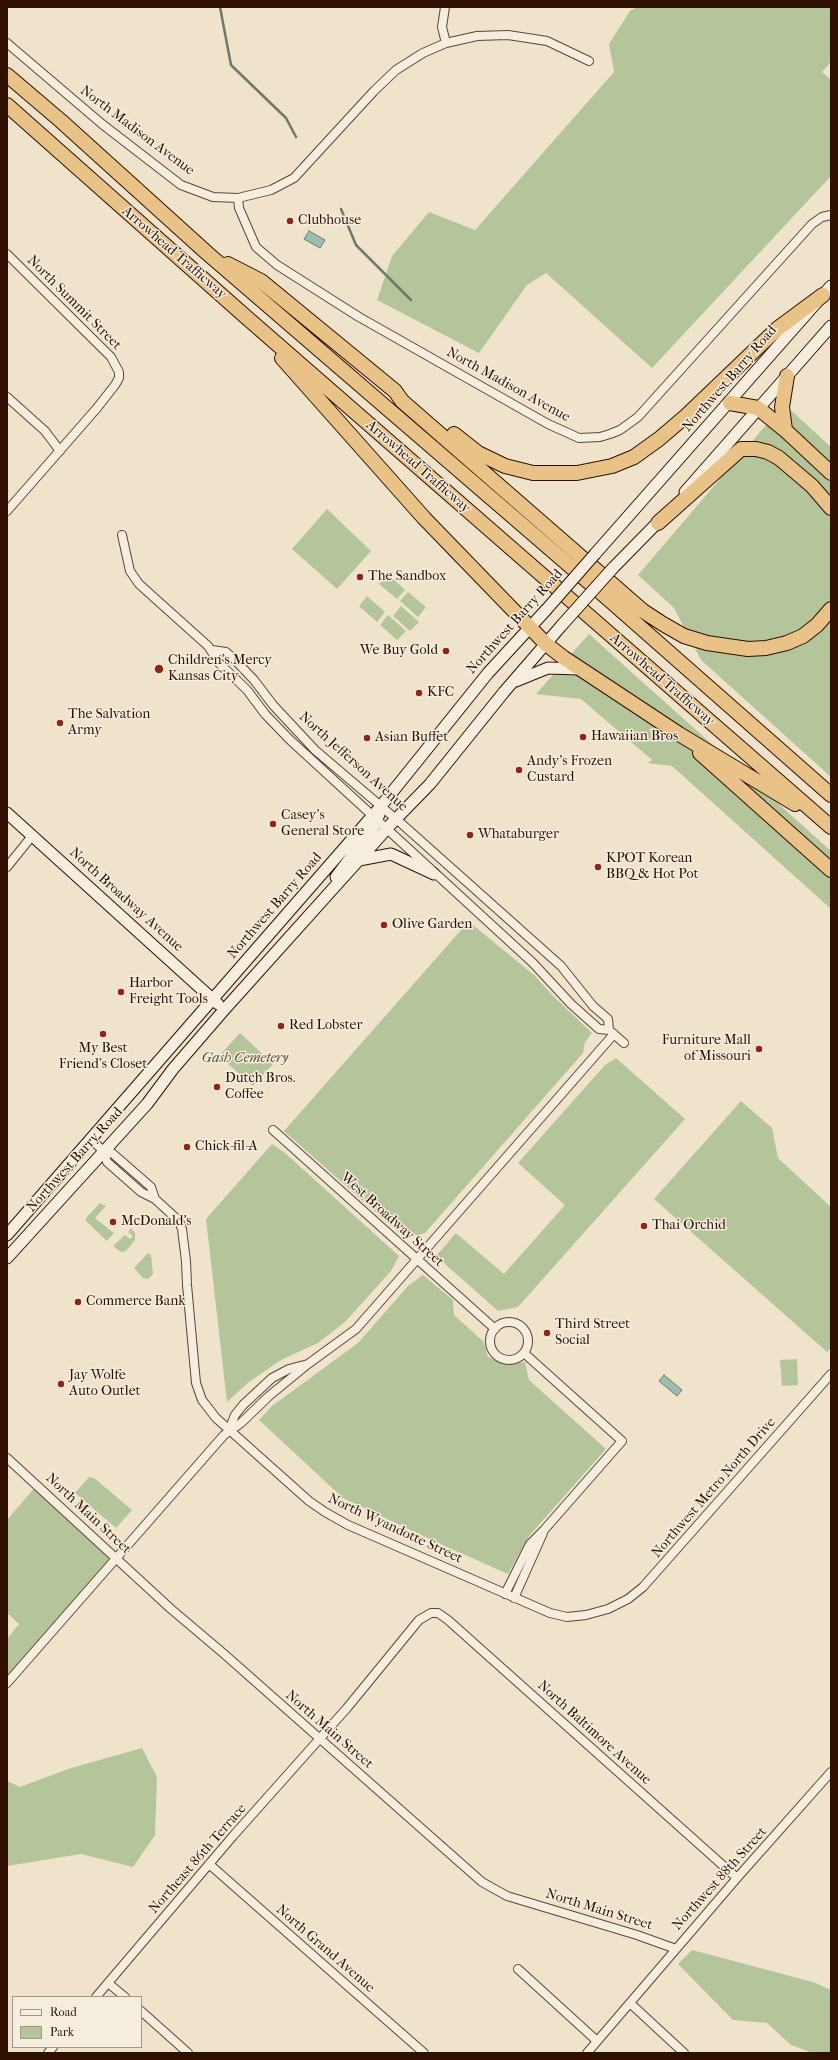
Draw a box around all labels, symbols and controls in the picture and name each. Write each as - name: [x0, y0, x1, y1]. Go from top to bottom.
- street label: North Madison Avenue: [77, 83, 197, 179]
- street label: Arrowhead Trafficway: [118, 203, 230, 303]
- place label: Clubhouse: [298, 213, 361, 229]
- marker: Clubhouse: [285, 216, 295, 226]
- street label: North Summit Street: [23, 252, 125, 354]
- street label: Northwest Barry Road: [679, 322, 781, 436]
- street label: North Madison Avenue: [443, 344, 573, 426]
- street label: Arrowhead Trafficway: [362, 417, 474, 517]
- street label: Northwest Barry Road: [463, 566, 567, 678]
- place label: The Sandbox: [368, 569, 446, 585]
- marker: The Sandbox: [355, 572, 365, 582]
- street label: Arrowhead Trafficway: [606, 630, 718, 730]
- place label: We Buy Gold: [360, 643, 438, 659]
- marker: We Buy Gold: [441, 646, 451, 656]
- place label: Children's Mercy Kansas City: [168, 653, 272, 686]
- marker: Children's Mercy Kansas City: [153, 663, 165, 675]
- place label: KFC: [427, 685, 454, 701]
- marker: KFC: [414, 688, 424, 698]
- place label: The Salvation Army: [68, 707, 150, 740]
- street label: North Jefferson Avenue: [295, 709, 411, 815]
- marker: The Salvation Army: [55, 718, 65, 728]
- place label: Hawaiian Bros: [591, 729, 678, 745]
- place label: Asian Buffet: [375, 730, 448, 746]
- marker: Hawaiian Bros: [578, 732, 588, 742]
- marker: Asian Buffet: [362, 733, 372, 743]
- place label: Andy's Frozen Custard: [527, 754, 612, 786]
- marker: Andy's Frozen Custard: [514, 765, 524, 775]
- place label: Casey's General Store: [281, 808, 364, 840]
- marker: Casey's General Store: [268, 819, 278, 829]
- place label: Whataburger: [478, 827, 559, 843]
- marker: Whataburger: [465, 830, 475, 840]
- street label: North Broadway Avenue: [66, 844, 186, 956]
- street label: Northwest Barry Road: [224, 849, 326, 963]
- place label: KPOT Korean BBQ & Hot Pot: [606, 851, 699, 884]
- marker: KPOT Korean BBQ & Hot Pot: [593, 862, 603, 872]
- place label: Olive Garden: [392, 917, 472, 933]
- marker: Olive Garden: [379, 920, 389, 930]
- place label: Harbor Freight Tools: [129, 976, 208, 1008]
- marker: Harbor Freight Tools: [116, 987, 126, 997]
- place label: Red Lobster: [289, 1018, 362, 1034]
- marker: Red Lobster: [276, 1021, 286, 1031]
- marker: My Best Friend's Closet: [98, 1029, 108, 1039]
- place label: Furniture Mall of Missouri: [662, 1033, 751, 1066]
- place label: My Best Friend's Closet: [59, 1041, 147, 1074]
- marker: Furniture Mall of Missouri: [754, 1044, 764, 1054]
- park label: Gash Cemetery: [202, 1051, 288, 1067]
- place label: Dutch Bros. Coffee: [225, 1071, 295, 1104]
- marker: Dutch Bros. Coffee: [212, 1082, 222, 1092]
- street label: Northwest Barry Road: [23, 1104, 127, 1216]
- place label: Chick-fil-A: [195, 1139, 258, 1155]
- marker: Chick-fil-A: [182, 1142, 192, 1152]
- street label: West Broadway Street: [337, 1169, 447, 1271]
- place label: McDonald's: [121, 1214, 192, 1230]
- marker: McDonald's: [108, 1217, 118, 1227]
- place label: Thai Orchid: [652, 1218, 726, 1234]
- marker: Thai Orchid: [639, 1221, 649, 1231]
- place label: Commerce Bank: [86, 1294, 186, 1310]
- marker: Commerce Bank: [73, 1297, 83, 1307]
- place label: Third Street Social: [555, 1317, 630, 1350]
- marker: Third Street Social: [542, 1328, 552, 1338]
- place label: Jay Wolfe Auto Outlet: [69, 1368, 141, 1400]
- marker: Jay Wolfe Auto Outlet: [56, 1379, 66, 1389]
- street label: Northwest Metro North Drive: [649, 1414, 779, 1562]
- street label: North Main Street: [42, 1470, 134, 1558]
- street label: North Wyandotte Street: [325, 1491, 465, 1567]
- street label: North Baltimore Avenue: [534, 1677, 654, 1789]
- street label: North Main Street: [282, 1687, 376, 1773]
- street label: Northeast 86th Terrace: [146, 1801, 250, 1917]
- street label: Northwest 88th Street: [669, 1824, 771, 1934]
- street label: North Main Street: [544, 1886, 654, 1934]
- street label: North Grand Avenue: [272, 1902, 378, 1996]
- legend: [12, 1996, 142, 2048]
- text: Road: [50, 2005, 77, 2019]
- text: Park: [50, 2025, 74, 2039]

